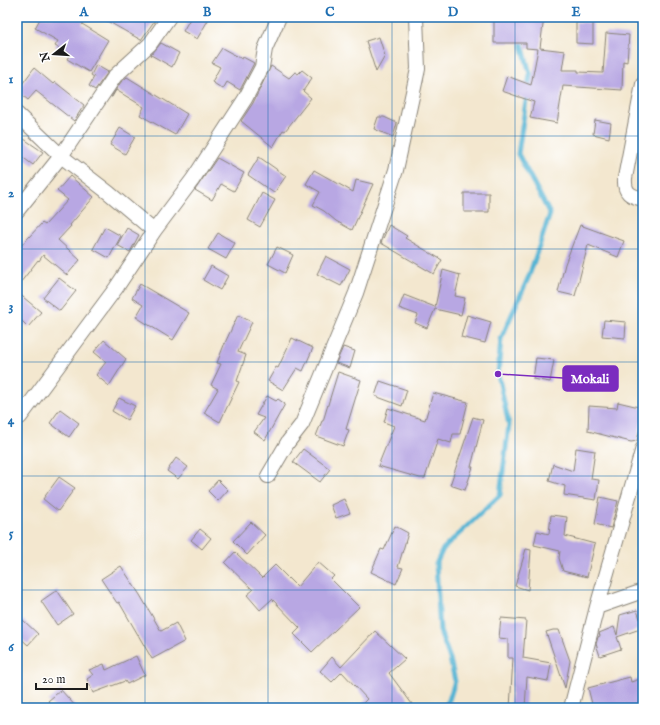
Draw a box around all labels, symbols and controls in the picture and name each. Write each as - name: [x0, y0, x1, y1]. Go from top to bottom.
- text: A: [79, 4, 90, 21]
- text: B: [203, 4, 212, 21]
- text: C: [325, 4, 335, 21]
- text: D: [448, 4, 459, 21]
- text: E: [571, 4, 581, 21]
- north arrow: [34, 34, 74, 74]
- text: N: [37, 50, 54, 64]
- text: 1: [9, 71, 14, 88]
- text: 2: [8, 185, 14, 202]
- text: 3: [9, 298, 14, 315]
- callout: Mokali: [563, 366, 618, 391]
- text: Mokali: [571, 371, 610, 388]
- text: 4: [8, 412, 15, 429]
- text: 5: [9, 525, 14, 542]
- text: 6: [8, 639, 14, 656]
- scale bar: [36, 665, 87, 691]
- text: 20 m: [42, 672, 65, 687]

